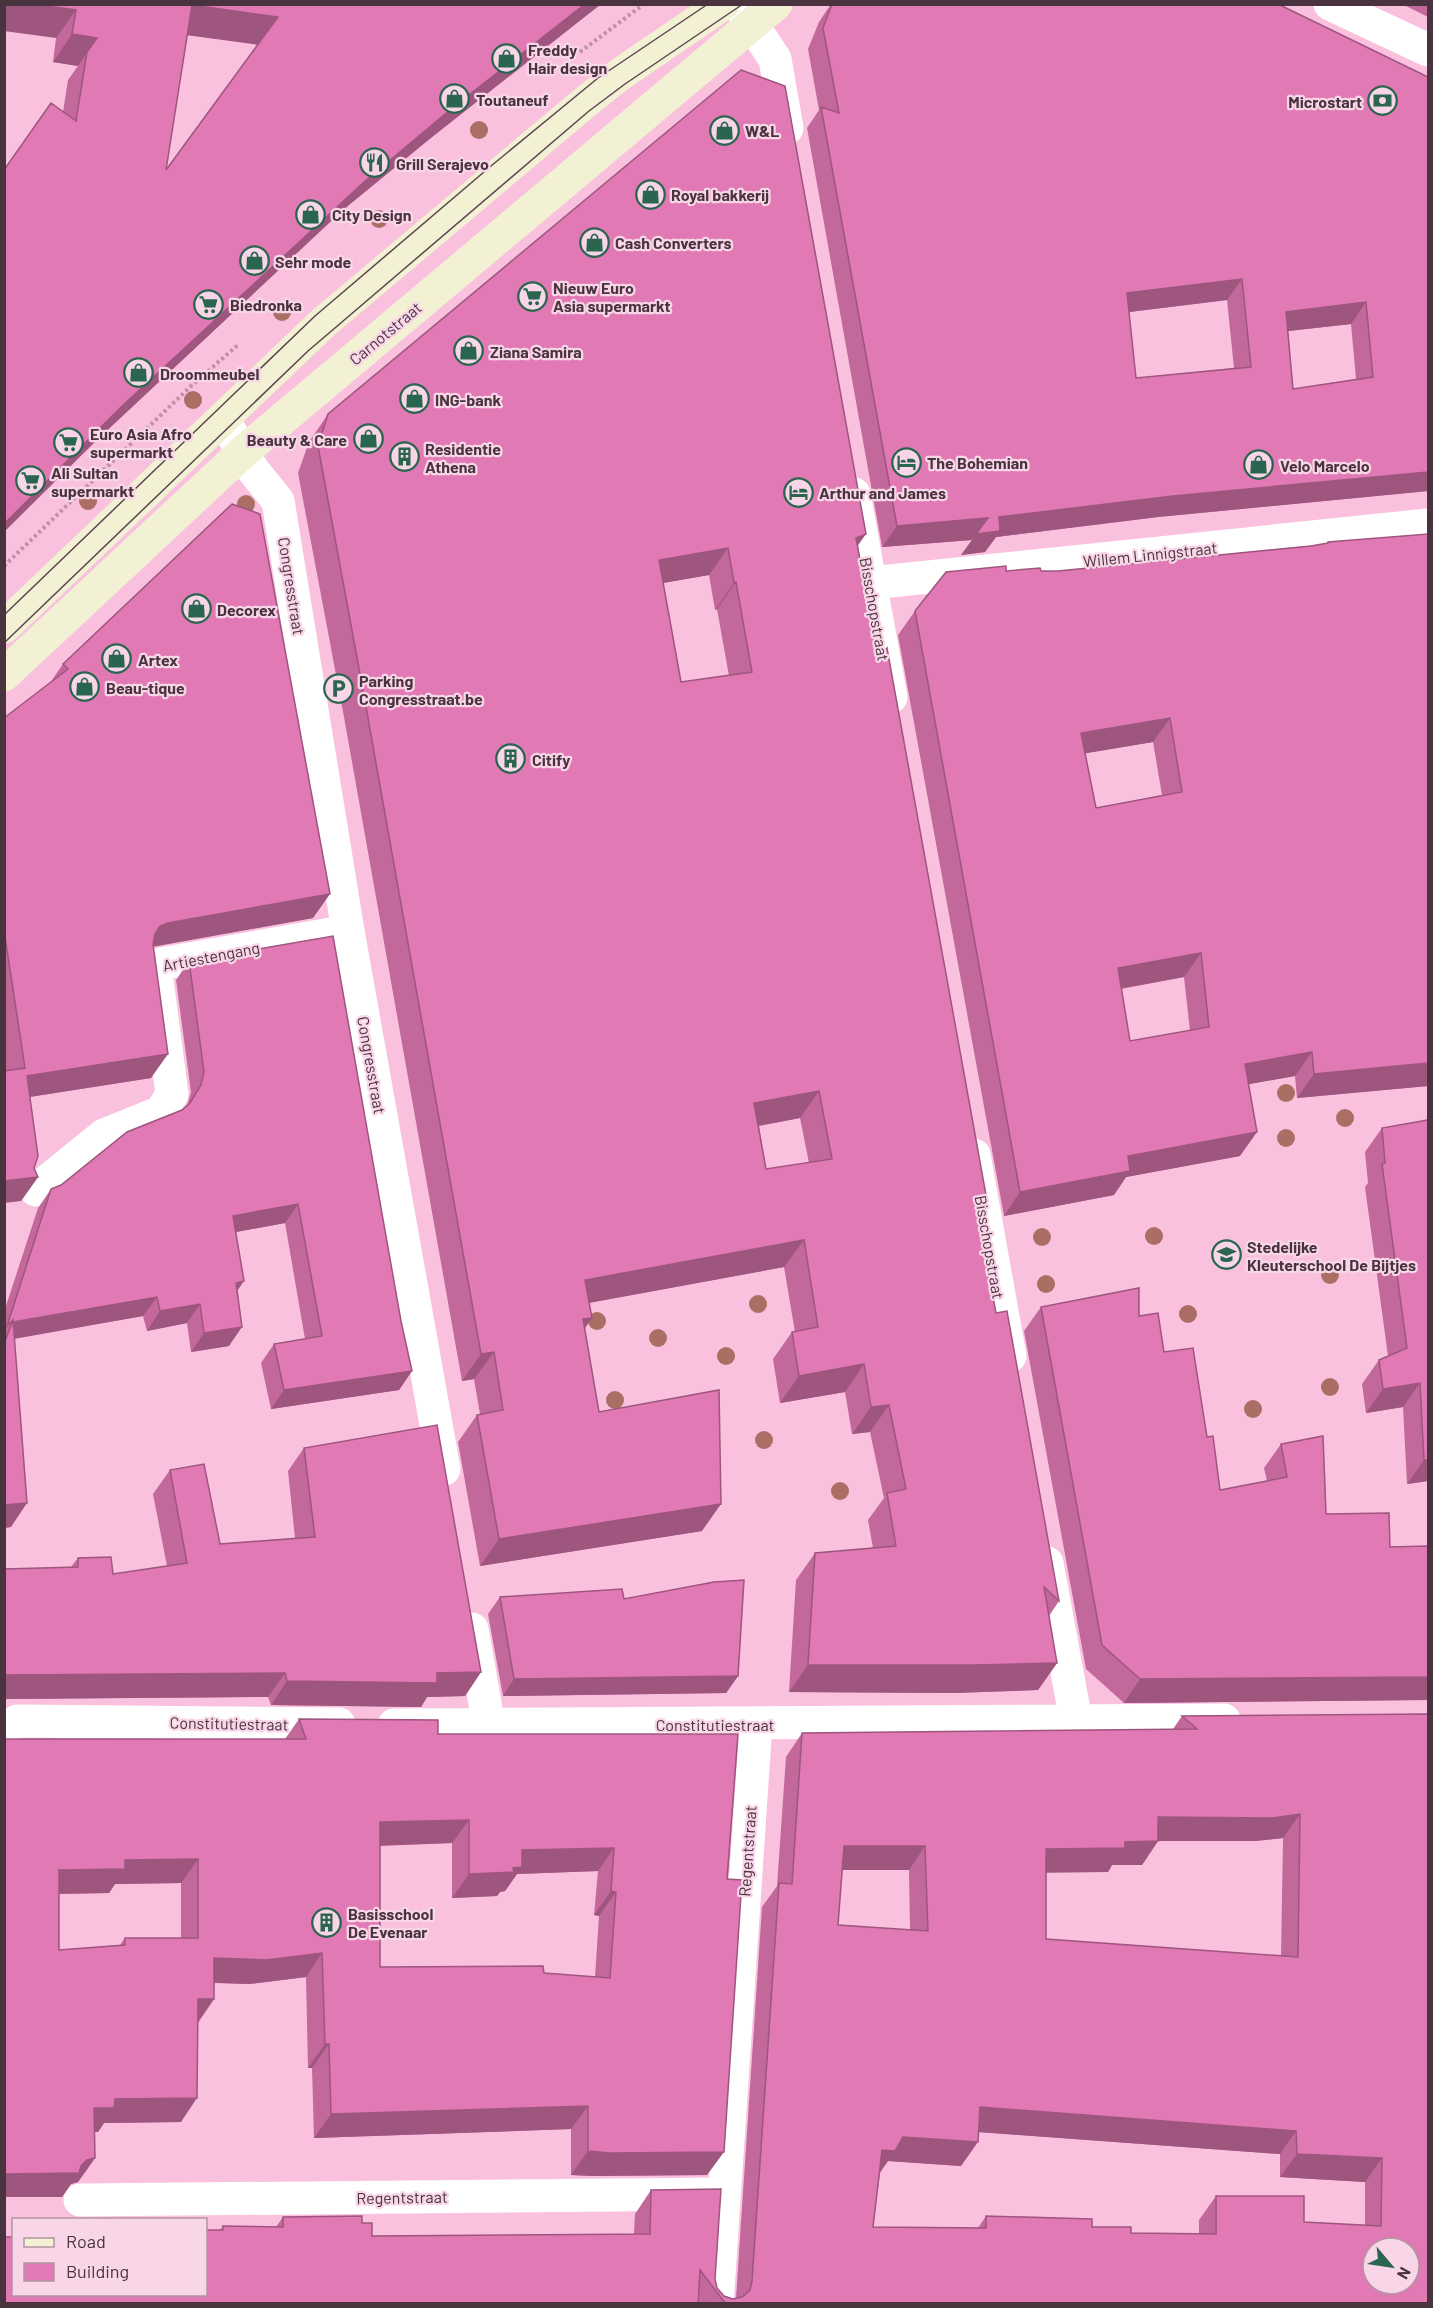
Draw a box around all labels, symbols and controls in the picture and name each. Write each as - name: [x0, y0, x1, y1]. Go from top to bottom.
- place label: Freddy Hair design: [528, 40, 607, 77]
- shop icon: Freddy Hair design: [491, 42, 523, 74]
- shop icon: Toutaneuf: [439, 83, 471, 115]
- bank icon: Microstart: [1367, 85, 1399, 117]
- place label: Toutaneuf: [476, 90, 549, 109]
- place label: Microstart: [1288, 92, 1362, 111]
- shop icon: W&L: [708, 114, 740, 146]
- place label: W&L: [745, 121, 779, 140]
- restaurant icon: Grill Serajevo: [359, 147, 391, 179]
- place label: Grill Serajevo: [396, 154, 489, 173]
- shop icon: Royal bakkerij: [634, 178, 666, 210]
- place label: Royal bakkerij: [671, 185, 769, 204]
- shop icon: City Design: [295, 198, 327, 230]
- place label: City Design: [332, 205, 411, 224]
- shop icon: Cash Converters: [578, 226, 610, 258]
- place label: Cash Converters: [615, 233, 732, 252]
- shop icon: Sehr mode: [238, 245, 270, 277]
- place label: Sehr mode: [275, 252, 352, 271]
- place label: Nieuw Euro Asia supermarkt: [553, 278, 671, 315]
- supermarket icon: Nieuw Euro Asia supermarkt: [516, 280, 548, 312]
- supermarket icon: Biedronka: [193, 288, 225, 320]
- place label: Biedronka: [230, 295, 302, 314]
- street label: Carnotstraat: [345, 297, 425, 369]
- shop icon: Ziana Samira: [453, 335, 485, 367]
- place label: Ziana Samira: [490, 342, 582, 361]
- shop icon: Droommeubel: [123, 357, 155, 389]
- place label: Droommeubel: [160, 364, 260, 383]
- shop icon: ING-bank: [398, 383, 430, 415]
- place label: ING-bank: [435, 390, 501, 409]
- shop icon: Beauty & Care: [352, 423, 384, 455]
- place label: Euro Asia Afro supermarkt: [90, 424, 192, 461]
- supermarket icon: Euro Asia Afro supermarkt: [53, 426, 85, 458]
- place label: Beauty & Care: [247, 430, 347, 449]
- place label: Residentie Athena: [425, 439, 501, 476]
- building icon: Residentie Athena: [388, 441, 420, 473]
- hotel icon: The Bohemian: [890, 446, 922, 478]
- shop icon: Velo Marcelo: [1243, 449, 1275, 481]
- place label: The Bohemian: [927, 453, 1028, 472]
- place label: Velo Marcelo: [1280, 456, 1370, 475]
- place label: Ali Sultan supermarkt: [51, 463, 134, 500]
- supermarket icon: Ali Sultan supermarkt: [14, 465, 46, 497]
- hotel icon: Arthur and James: [782, 476, 814, 508]
- place label: Arthur and James: [819, 483, 946, 502]
- street label: Congresstraat: [275, 536, 309, 636]
- street label: Willem Linnigstraat: [1082, 538, 1218, 570]
- street label: Bisschopstraat: [857, 556, 893, 662]
- shop icon: Decorex: [180, 593, 212, 625]
- place label: Decorex: [217, 600, 276, 619]
- shop icon: Artex: [101, 643, 133, 675]
- place label: Artex: [138, 650, 178, 669]
- shop icon: Beau-tique: [69, 671, 101, 703]
- place label: Parking Congresstraat.be: [359, 671, 483, 708]
- parking icon: Parking Congresstraat.be: [322, 673, 354, 705]
- place label: Beau-tique: [106, 678, 185, 697]
- building icon: Citify: [495, 743, 527, 775]
- place label: Citify: [532, 750, 570, 769]
- street label: Artiestengang: [161, 937, 261, 975]
- street label: Congresstraat: [354, 1015, 390, 1115]
- street label: Bisschopstraat: [972, 1194, 1008, 1300]
- place label: Stedelijke Kleuterschool De Bijtjes: [1247, 1237, 1416, 1274]
- school or university icon: Stedelijke Kleuterschool De Bijtjes: [1210, 1239, 1242, 1271]
- street label: Constitutiestraat: [169, 1712, 289, 1734]
- street label: Constitutiestraat: [656, 1715, 774, 1734]
- street label: Regentstraat: [734, 1805, 760, 1897]
- place label: Basisschool De Evenaar: [348, 1904, 434, 1941]
- building icon: Basisschool De Evenaar: [311, 1906, 343, 1938]
- street label: Regentstraat: [356, 2187, 448, 2207]
- legend: [12, 2218, 207, 2296]
- text: Road: [66, 2230, 106, 2252]
- north arrow: [1361, 2236, 1421, 2296]
- text: Building: [66, 2260, 129, 2282]
- text: N: [1394, 2264, 1415, 2283]

